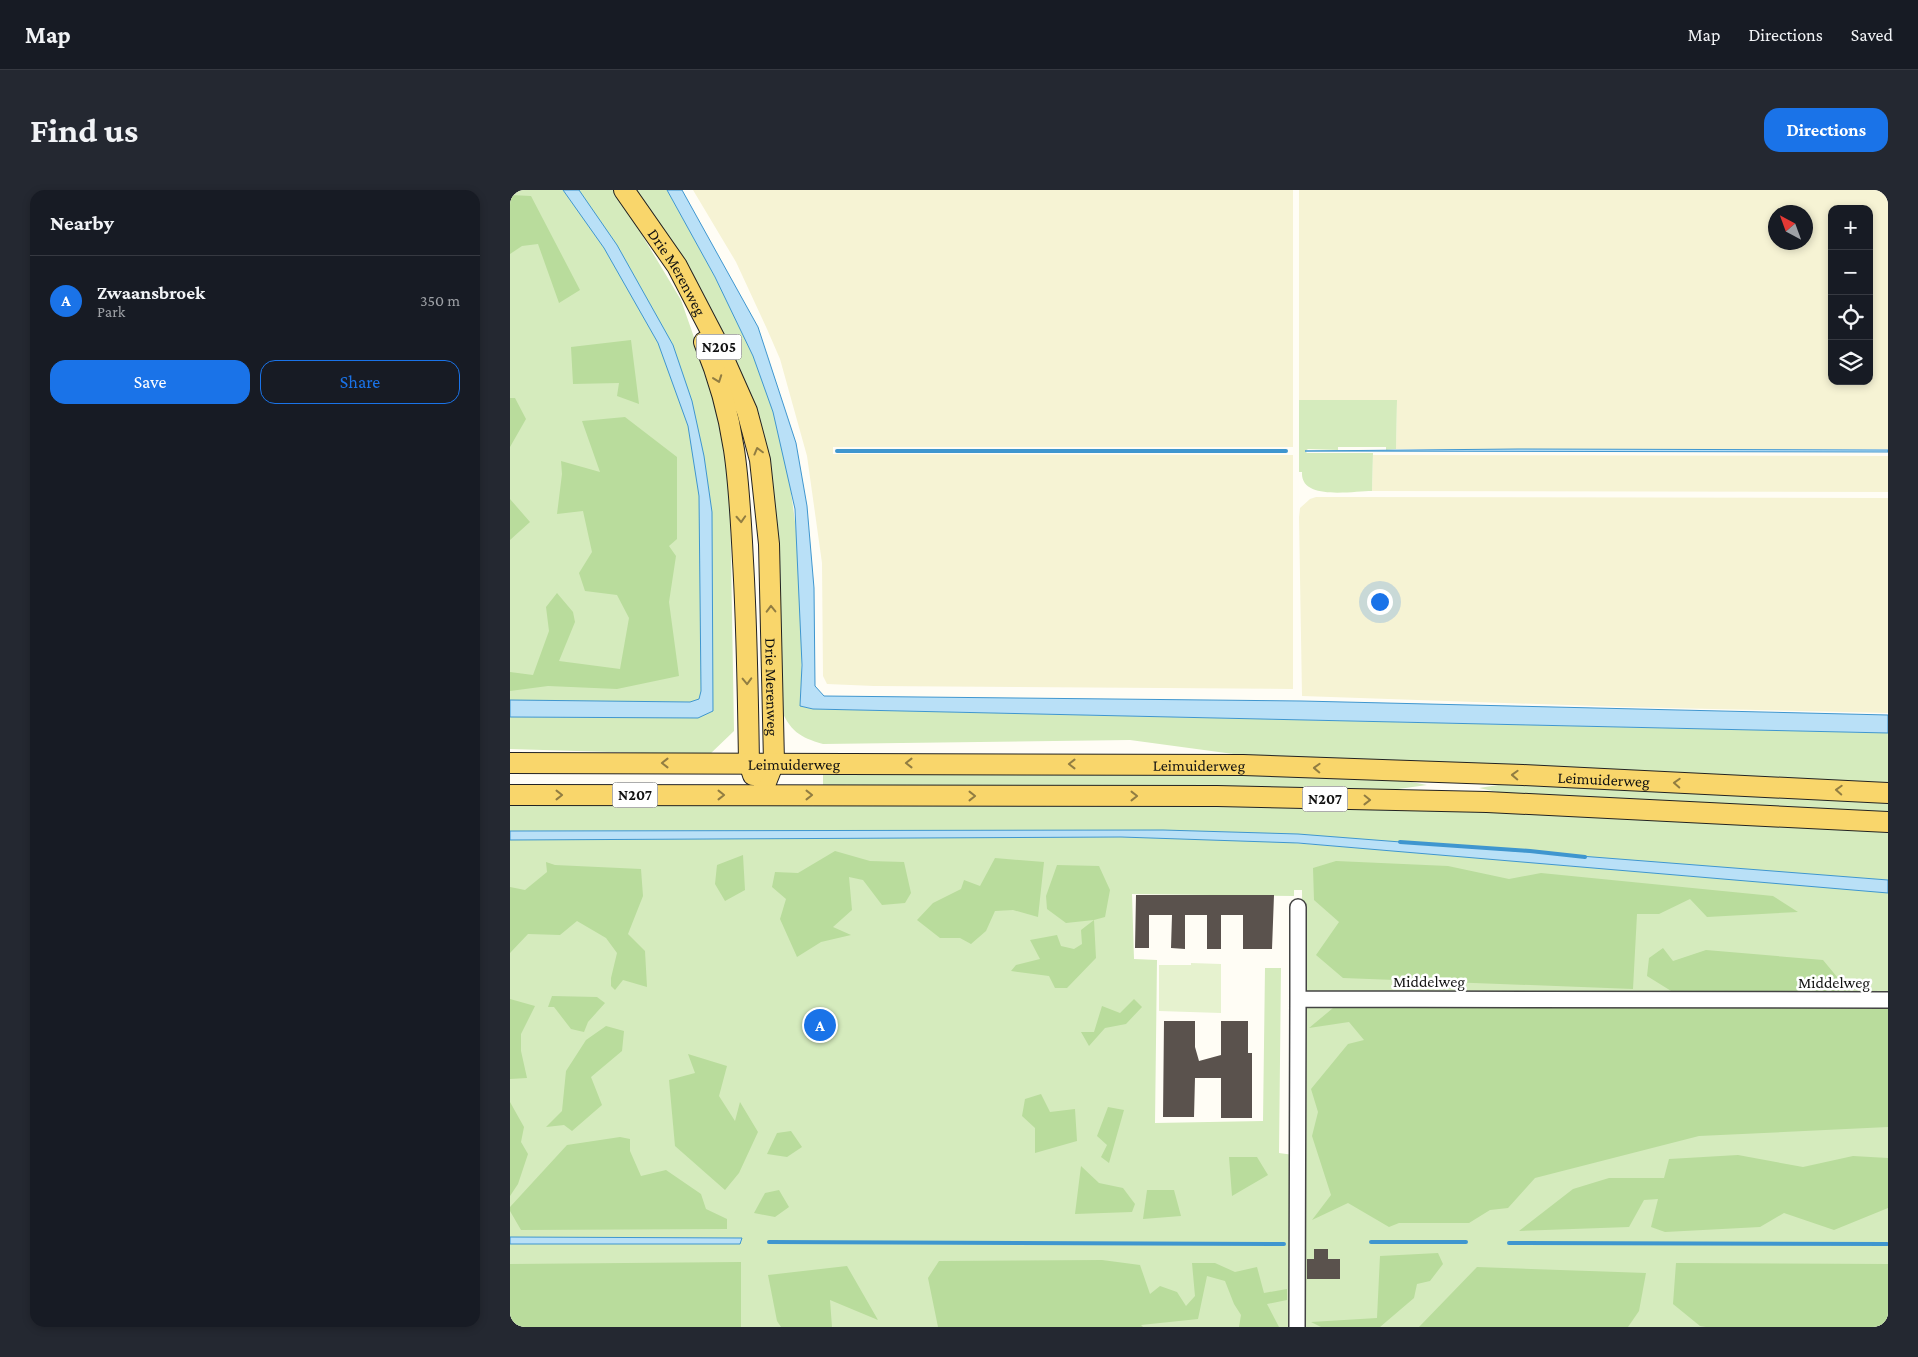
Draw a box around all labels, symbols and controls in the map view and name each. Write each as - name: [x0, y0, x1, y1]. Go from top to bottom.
- text: Map: [25, 21, 71, 48]
- text: Map: [1688, 25, 1720, 45]
- text: Directions: [1748, 25, 1823, 45]
- text: Saved: [1851, 25, 1893, 45]
- button: Directions: [1764, 108, 1888, 152]
- text: Find us: [30, 111, 138, 150]
- north arrow: [1768, 205, 1813, 250]
- map controls: [1828, 205, 1873, 385]
- button: +: [1828, 205, 1873, 250]
- text: Nearby: [50, 211, 114, 235]
- street label: Drie Merenweg: [645, 226, 709, 319]
- button: −: [1828, 250, 1873, 295]
- text: Zwaansbroek: [97, 282, 205, 303]
- text: A: [61, 292, 71, 309]
- text: 350 m: [420, 292, 460, 309]
- button: locate: [1828, 295, 1873, 340]
- text: Park: [97, 303, 125, 320]
- road number: N205: [696, 334, 742, 360]
- button: layers: [1828, 340, 1873, 385]
- button: Save: [50, 360, 250, 404]
- button: Share: [260, 360, 460, 404]
- one-way arrow: [712, 374, 722, 383]
- one-way arrow: [753, 447, 764, 456]
- one-way arrow: [735, 515, 746, 523]
- your location: [1367, 589, 1393, 615]
- one-way arrow: [765, 604, 776, 612]
- street label: Drie Merenweg: [762, 638, 781, 737]
- one-way arrow: [742, 677, 753, 685]
- street label: Leimuiderweg: [748, 756, 840, 774]
- street label: Leimuiderweg: [1153, 757, 1245, 775]
- one-way arrow: [661, 758, 669, 768]
- one-way arrow: [905, 758, 912, 768]
- one-way arrow: [1067, 759, 1075, 769]
- one-way arrow: [1313, 763, 1321, 773]
- street label: Leimuiderweg: [1557, 769, 1650, 791]
- one-way arrow: [1510, 770, 1518, 780]
- one-way arrow: [1673, 777, 1681, 788]
- road number: N207: [612, 782, 658, 808]
- one-way arrow: [1835, 785, 1843, 796]
- road number: N207: [1302, 786, 1348, 812]
- one-way arrow: [555, 790, 563, 800]
- one-way arrow: [718, 790, 725, 800]
- one-way arrow: [806, 790, 814, 800]
- one-way arrow: [968, 791, 976, 801]
- one-way arrow: [1131, 791, 1139, 801]
- one-way arrow: [1363, 794, 1371, 805]
- street label: Middelweg: [1393, 973, 1465, 991]
- street label: Middelweg: [1798, 974, 1870, 992]
- pin: A: [804, 1006, 836, 1044]

